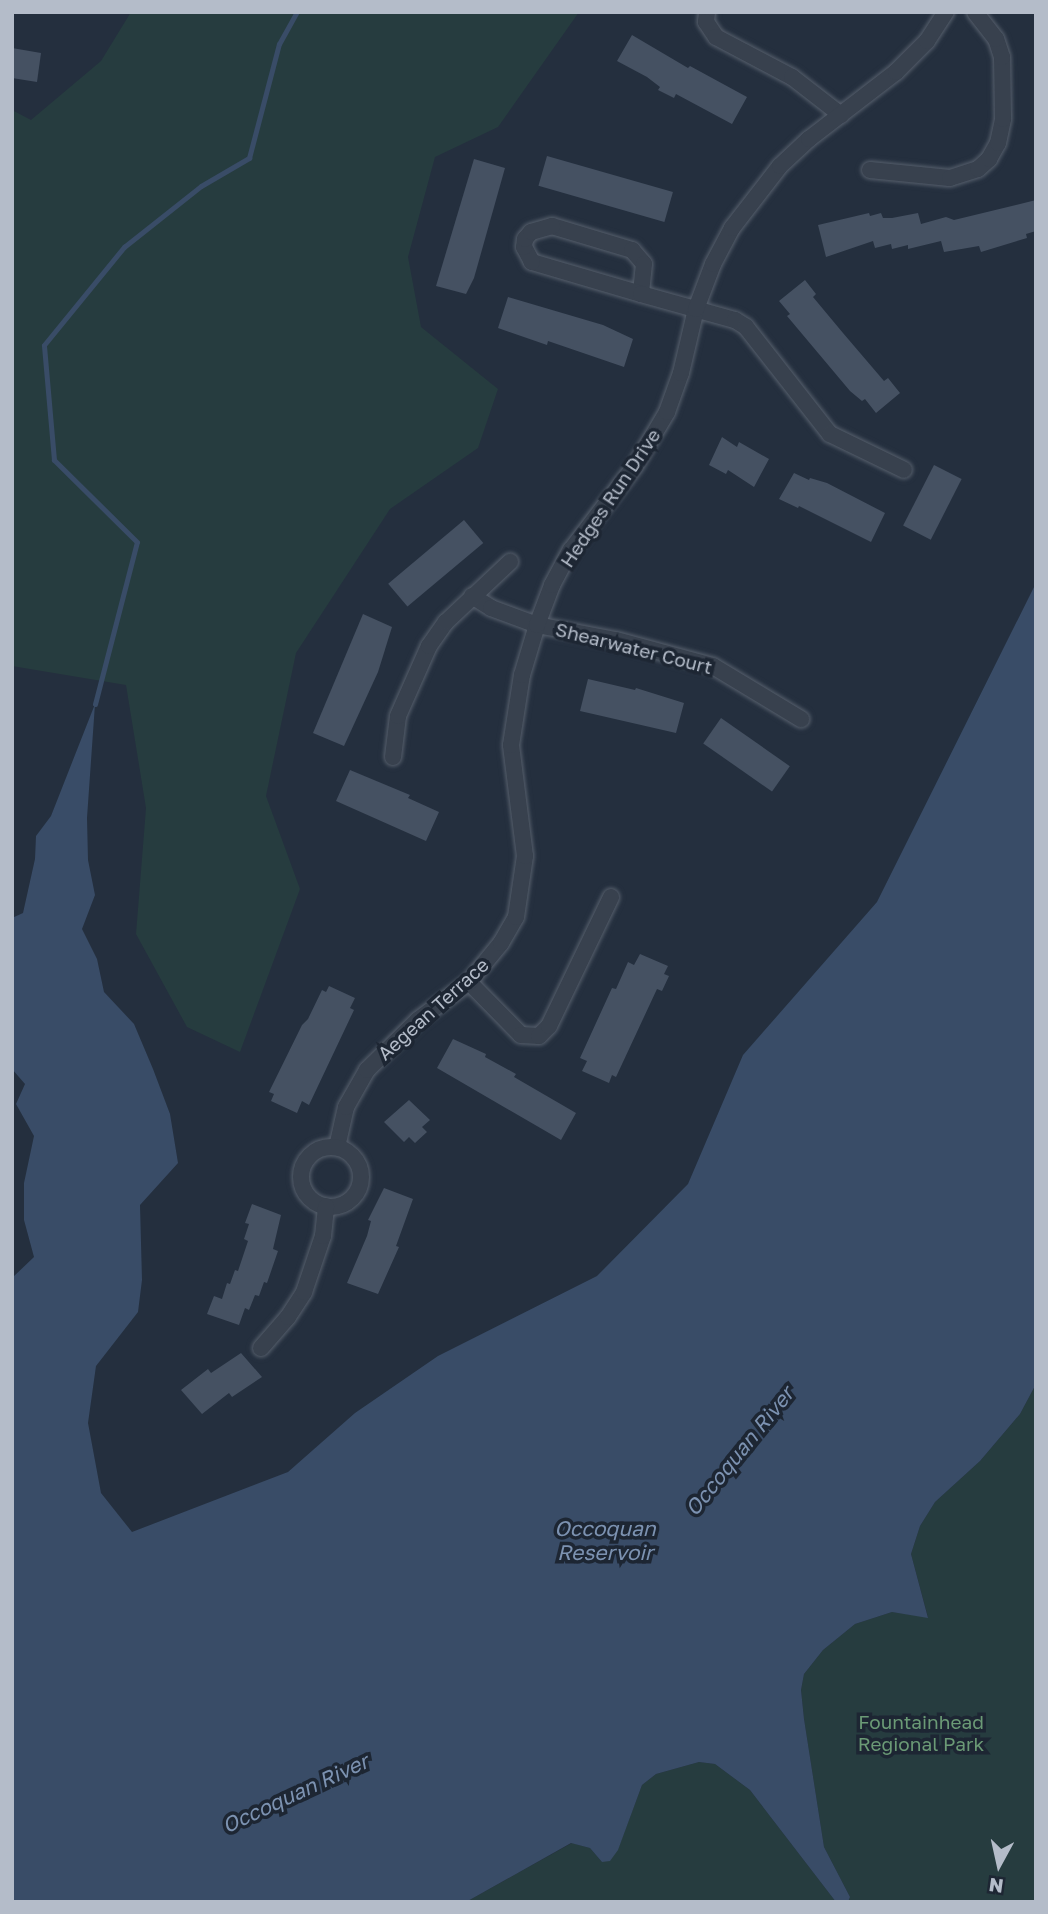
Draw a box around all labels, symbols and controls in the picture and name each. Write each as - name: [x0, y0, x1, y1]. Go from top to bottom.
- street label: Hedges Run Drive: [555, 424, 665, 572]
- street label: Shearwater Court: [553, 617, 715, 679]
- street label: Aegean Terrace: [373, 953, 493, 1065]
- water label: Occoquan River: [679, 1382, 799, 1520]
- water label: Occoquan Reservoir: [554, 1515, 656, 1565]
- park label: Fountainhead Regional Park: [858, 1711, 984, 1755]
- water label: Occoquan River: [218, 1748, 372, 1838]
- north arrow: [964, 1830, 1034, 1900]
- text: N: [987, 1874, 1005, 1899]

